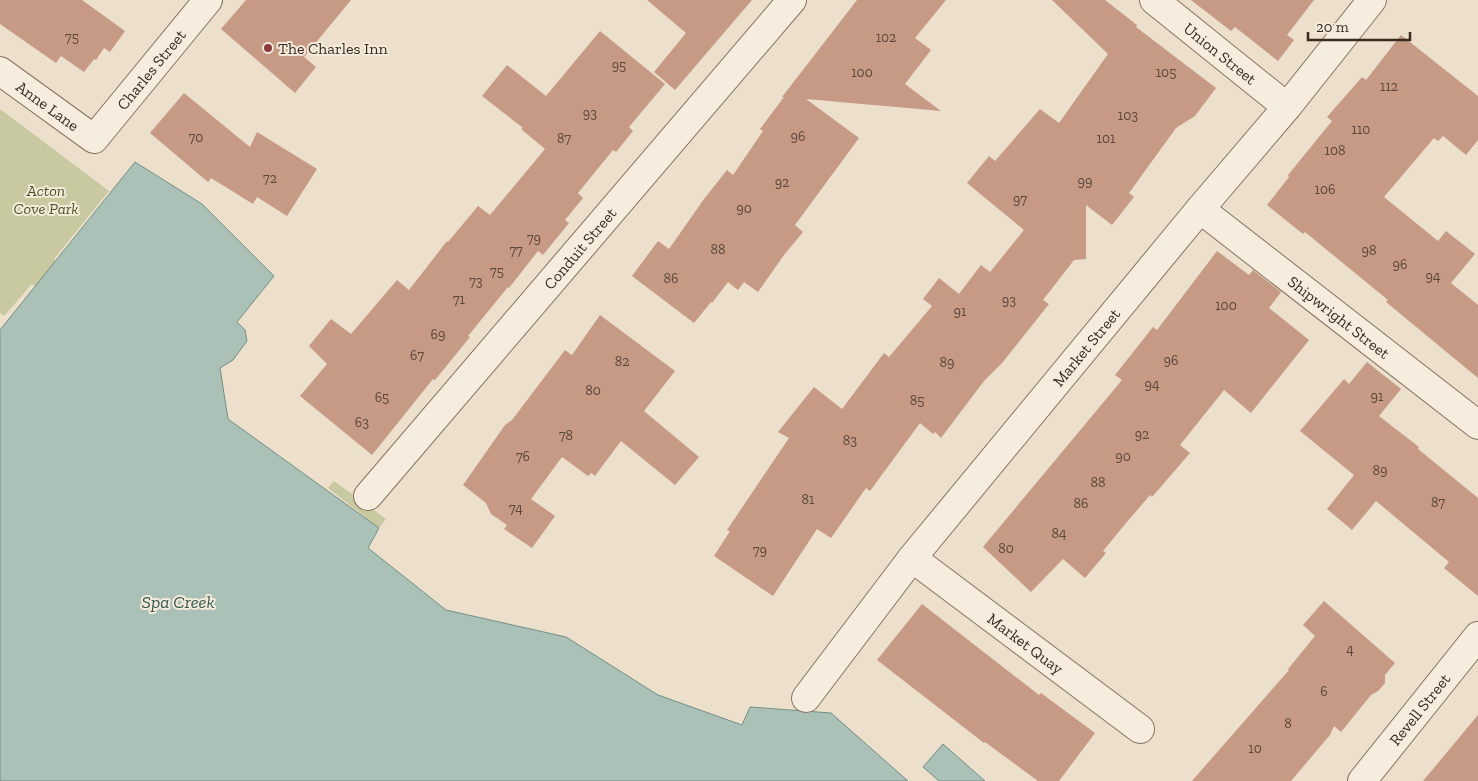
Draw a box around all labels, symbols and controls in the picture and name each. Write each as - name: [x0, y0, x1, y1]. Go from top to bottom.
- scale bar: [1308, 10, 1410, 42]
- text: 20 m: [1316, 18, 1349, 36]
- street label: Union Street: [1180, 19, 1260, 89]
- street label: Charles Street: [113, 26, 190, 114]
- house number: 75: [65, 29, 79, 46]
- house number: 102: [876, 29, 896, 46]
- place label: The Charles Inn: [278, 39, 388, 58]
- marker: The Charles Inn: [262, 42, 274, 54]
- house number: 95: [612, 57, 626, 74]
- house number: 100: [851, 64, 873, 81]
- house number: 105: [1156, 64, 1176, 81]
- street label: Anne Lane: [12, 77, 83, 135]
- house number: 112: [1380, 78, 1398, 95]
- house number: 93: [583, 105, 597, 122]
- house number: 103: [1118, 107, 1138, 124]
- house number: 110: [1352, 121, 1370, 138]
- house number: 96: [791, 128, 805, 145]
- house number: 70: [189, 129, 203, 146]
- house number: 87: [557, 130, 571, 147]
- house number: 101: [1097, 130, 1116, 147]
- house number: 108: [1325, 142, 1346, 159]
- house number: 72: [263, 170, 277, 187]
- house number: 99: [1078, 173, 1092, 190]
- house number: 92: [775, 174, 789, 191]
- park label: Acton Cove Park: [14, 181, 78, 218]
- house number: 106: [1315, 181, 1335, 198]
- house number: 97: [1013, 191, 1027, 208]
- house number: 90: [736, 200, 752, 217]
- street label: Conduit Street: [540, 204, 621, 293]
- house number: 79: [527, 230, 541, 247]
- house number: 88: [710, 241, 726, 258]
- house number: 77: [509, 242, 523, 259]
- house number: 98: [1362, 242, 1376, 259]
- house number: 96: [1393, 256, 1407, 273]
- house number: 75: [490, 263, 504, 280]
- house number: 94: [1426, 268, 1441, 285]
- house number: 86: [664, 270, 678, 287]
- street label: Shipwright Street: [1284, 272, 1393, 363]
- house number: 73: [469, 273, 483, 290]
- house number: 71: [453, 291, 466, 308]
- house number: 93: [1002, 292, 1016, 309]
- house number: 100: [1215, 297, 1237, 314]
- house number: 91: [954, 303, 967, 320]
- street label: Market Street: [1049, 304, 1124, 390]
- house number: 69: [431, 326, 445, 343]
- house number: 67: [410, 347, 424, 364]
- house number: 96: [1164, 352, 1178, 369]
- house number: 82: [615, 353, 629, 370]
- house number: 89: [940, 354, 954, 371]
- house number: 94: [1145, 376, 1160, 393]
- house number: 80: [585, 382, 601, 399]
- house number: 91: [1371, 388, 1384, 405]
- house number: 65: [375, 389, 389, 406]
- house number: 85: [910, 392, 924, 409]
- house number: 63: [355, 414, 369, 431]
- house number: 92: [1135, 426, 1149, 443]
- house number: 78: [559, 427, 573, 444]
- house number: 83: [843, 432, 857, 449]
- house number: 76: [516, 448, 530, 465]
- house number: 90: [1115, 448, 1131, 465]
- house number: 89: [1373, 462, 1387, 479]
- house number: 88: [1090, 474, 1106, 491]
- house number: 81: [802, 491, 815, 508]
- house number: 87: [1431, 494, 1445, 511]
- house number: 86: [1074, 495, 1088, 512]
- house number: 74: [509, 500, 523, 517]
- house number: 84: [1051, 525, 1067, 542]
- house number: 80: [998, 540, 1014, 557]
- house number: 79: [753, 542, 767, 559]
- water label: Spa Creek: [141, 591, 215, 613]
- street label: Market Quay: [984, 609, 1068, 679]
- house number: 4: [1346, 641, 1354, 658]
- street label: Revell Street: [1385, 670, 1454, 749]
- house number: 6: [1320, 683, 1328, 700]
- house number: 8: [1284, 715, 1292, 732]
- house number: 10: [1248, 740, 1262, 757]

